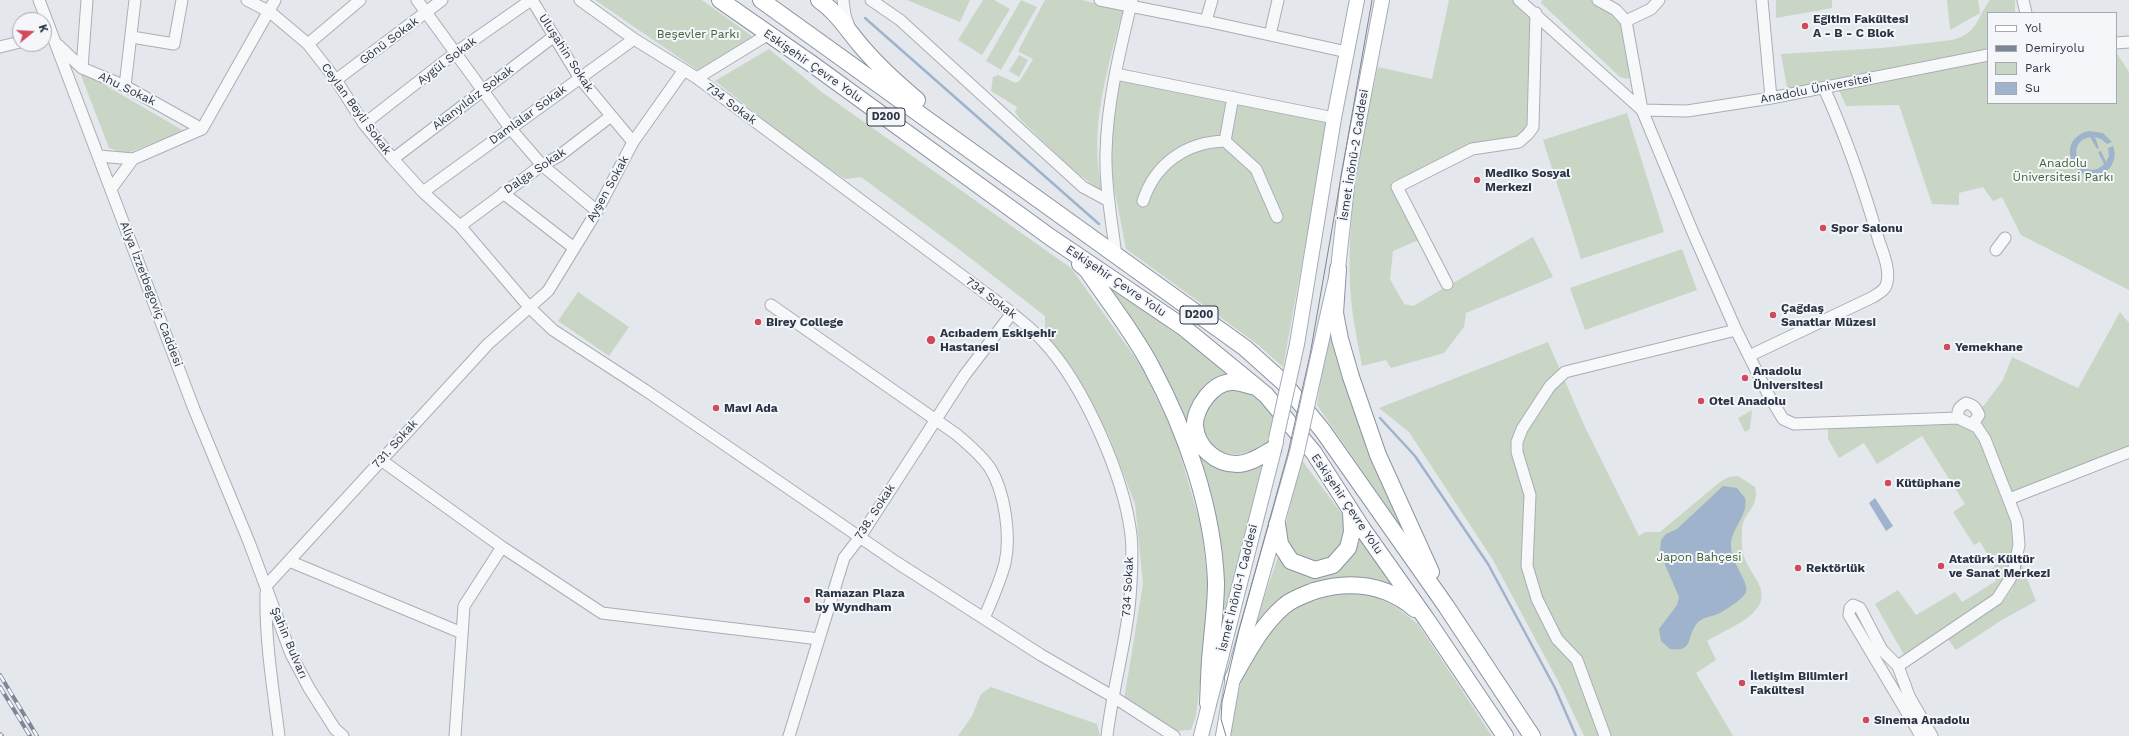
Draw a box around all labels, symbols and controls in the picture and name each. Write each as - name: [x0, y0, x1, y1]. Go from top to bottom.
- street label: Uluşahin Sokak: [535, 11, 597, 95]
- north arrow: [12, 12, 52, 52]
- place label: Eğitim Fakültesi A - B - C Blok: [1813, 12, 1909, 40]
- legend: [1987, 12, 2117, 104]
- street label: Gönü Sokak: [357, 14, 421, 68]
- marker: Eğitim Fakültesi A - B - C Blok: [1800, 21, 1810, 31]
- text: Yol: [2025, 21, 2042, 35]
- text: K: [36, 23, 50, 34]
- street label: Eskişehir Çevre Yolu: [761, 26, 865, 106]
- park label: Beşevler Parkı: [657, 27, 739, 41]
- street label: Aygül Sokak: [415, 34, 479, 88]
- text: Demiryolu: [2025, 41, 2085, 55]
- street label: Ceylan Beyli Sokak: [318, 60, 394, 158]
- text: Park: [2025, 61, 2051, 75]
- street label: Akanyıldız Sokak: [429, 63, 517, 133]
- street label: Ahu Sokak: [96, 69, 158, 109]
- street label: Anadolu Üniversitei: [1759, 71, 1873, 107]
- street label: 734 Sokak: [703, 80, 759, 128]
- text: Su: [2025, 81, 2040, 95]
- street label: Damlalar Sokak: [487, 82, 569, 148]
- street label: İsmet İnönü-2 Caddesi: [1336, 88, 1372, 222]
- road number: D200: [867, 108, 905, 126]
- street label: Dalga Sokak: [501, 145, 569, 197]
- street label: Ayşen Sokak: [584, 153, 632, 225]
- park label: Anadolu Üniversitesi Parkı: [2013, 156, 2113, 184]
- place label: Mediko Sosyal Merkezi: [1485, 166, 1570, 194]
- marker: Mediko Sosyal Merkezi: [1472, 175, 1482, 185]
- street label: Aliya İzzetbegoviç Caddesi: [117, 219, 185, 369]
- place label: Spor Salonu: [1831, 221, 1903, 235]
- marker: Spor Salonu: [1818, 223, 1828, 233]
- street label: Eskişehir Çevre Yolu: [1063, 242, 1169, 320]
- street label: 734 Sokak: [963, 274, 1019, 322]
- place label: Çağdaş Sanatlar Müzesi: [1781, 301, 1876, 329]
- road number: D200: [1180, 306, 1218, 324]
- marker: Çağdaş Sanatlar Müzesi: [1768, 310, 1778, 320]
- place label: Birey College: [766, 315, 844, 329]
- marker: Birey College: [753, 317, 763, 327]
- place label: Acıbadem Eskişehir Hastanesi: [940, 326, 1056, 354]
- marker: Acıbadem Eskişehir Hastanesi: [925, 334, 937, 346]
- place label: Yemekhane: [1955, 340, 2023, 354]
- marker: Yemekhane: [1942, 342, 1952, 352]
- place label: Anadolu Üniversitesi: [1753, 364, 1823, 392]
- marker: Anadolu Üniversitesi: [1740, 373, 1750, 383]
- place label: Otel Anadolu: [1709, 394, 1786, 408]
- marker: Otel Anadolu: [1696, 396, 1706, 406]
- place label: Mavi Ada: [724, 401, 778, 415]
- marker: Mavi Ada: [711, 403, 721, 413]
- street label: 731. Sokak: [369, 417, 421, 471]
- street label: Eskişehir Çevre Yolu: [1308, 451, 1386, 557]
- place label: Kütüphane: [1896, 476, 1961, 490]
- marker: Kütüphane: [1883, 478, 1893, 488]
- street label: 738. Sokak: [852, 481, 898, 543]
- street label: İsmet İnönü-1 Caddesi: [1215, 523, 1261, 653]
- park label: Japon Bahçesi: [1657, 550, 1741, 564]
- place label: Atatürk Kültür ve Sanat Merkezi: [1949, 552, 2050, 580]
- street label: 734 Sokak: [1119, 557, 1137, 617]
- place label: Rektörlük: [1806, 561, 1865, 575]
- marker: Atatürk Kültür ve Sanat Merkezi: [1936, 561, 1946, 571]
- marker: Rektörlük: [1793, 563, 1803, 573]
- place label: Ramazan Plaza by Wyndham: [815, 586, 905, 614]
- marker: Ramazan Plaza by Wyndham: [802, 595, 812, 605]
- street label: Şahin Bulvarı: [267, 605, 311, 681]
- place label: İletişim Bilimleri Fakültesi: [1750, 669, 1848, 697]
- marker: İletişim Bilimleri Fakültesi: [1737, 678, 1747, 688]
- place label: Sinema Anadolu: [1874, 713, 1970, 727]
- marker: Sinema Anadolu: [1861, 715, 1871, 725]

